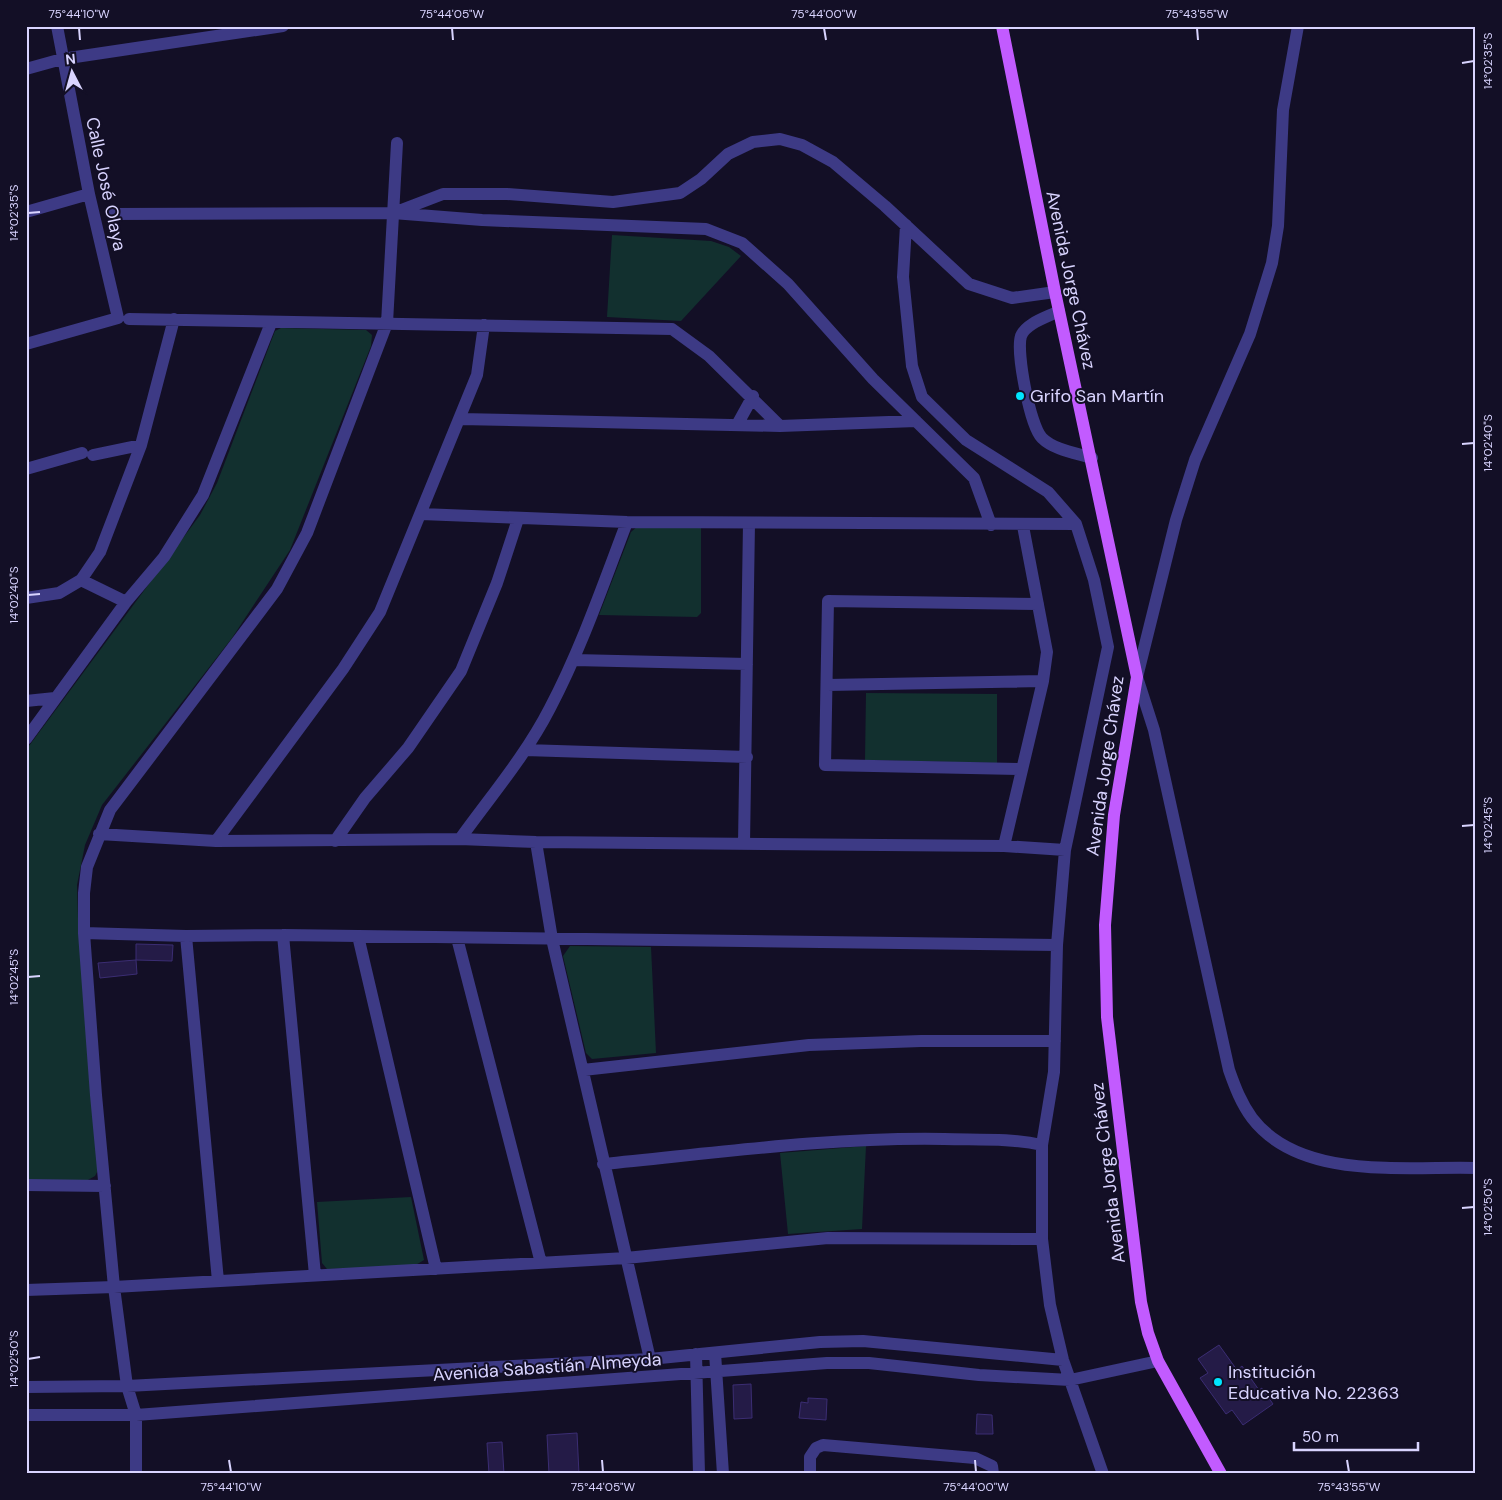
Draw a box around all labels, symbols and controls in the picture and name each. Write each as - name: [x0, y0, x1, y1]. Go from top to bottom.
- text: 75°44'10"W: [48, 6, 110, 22]
- text: 75°44'05"W: [420, 6, 485, 22]
- text: 75°44'00"W: [791, 6, 857, 22]
- text: 75°43'55"W: [1166, 6, 1229, 22]
- text: 14°02'35"S: [1480, 33, 1496, 89]
- north arrow: [48, 48, 98, 98]
- text: N: [65, 50, 77, 69]
- street label: Calle José Olaya: [80, 115, 132, 253]
- text: 14°02'35"S: [6, 185, 22, 241]
- street label: Avenida Jorge Chávez: [1040, 189, 1102, 371]
- place label: Grifo San Martín: [1030, 384, 1164, 408]
- marker: Grifo San Martín: [1014, 390, 1026, 402]
- text: 14°02'40"S: [1480, 414, 1496, 472]
- text: 14°02'40"S: [6, 566, 22, 624]
- street label: Avenida Jorge Chávez: [1080, 674, 1130, 858]
- text: 14°02'45"S: [1480, 797, 1496, 853]
- text: 14°02'45"S: [6, 949, 22, 1005]
- street label: Avenida Jorge Chávez: [1085, 1081, 1131, 1265]
- text: 14°02'50"S: [1480, 1178, 1496, 1236]
- text: 14°02'50"S: [6, 1330, 22, 1388]
- street label: Avenida Sabastián Almeyda: [432, 1347, 662, 1387]
- place label: Institución Educativa No. 22363: [1228, 1360, 1399, 1405]
- marker: Institución Educativa No. 22363: [1212, 1376, 1224, 1388]
- scale bar: [1294, 1420, 1418, 1452]
- text: 50 m: [1302, 1427, 1339, 1447]
- text: 75°44'10"W: [200, 1479, 262, 1495]
- text: 75°44'05"W: [571, 1479, 636, 1495]
- text: 75°44'00"W: [943, 1479, 1009, 1495]
- text: 75°43'55"W: [1318, 1479, 1381, 1495]

